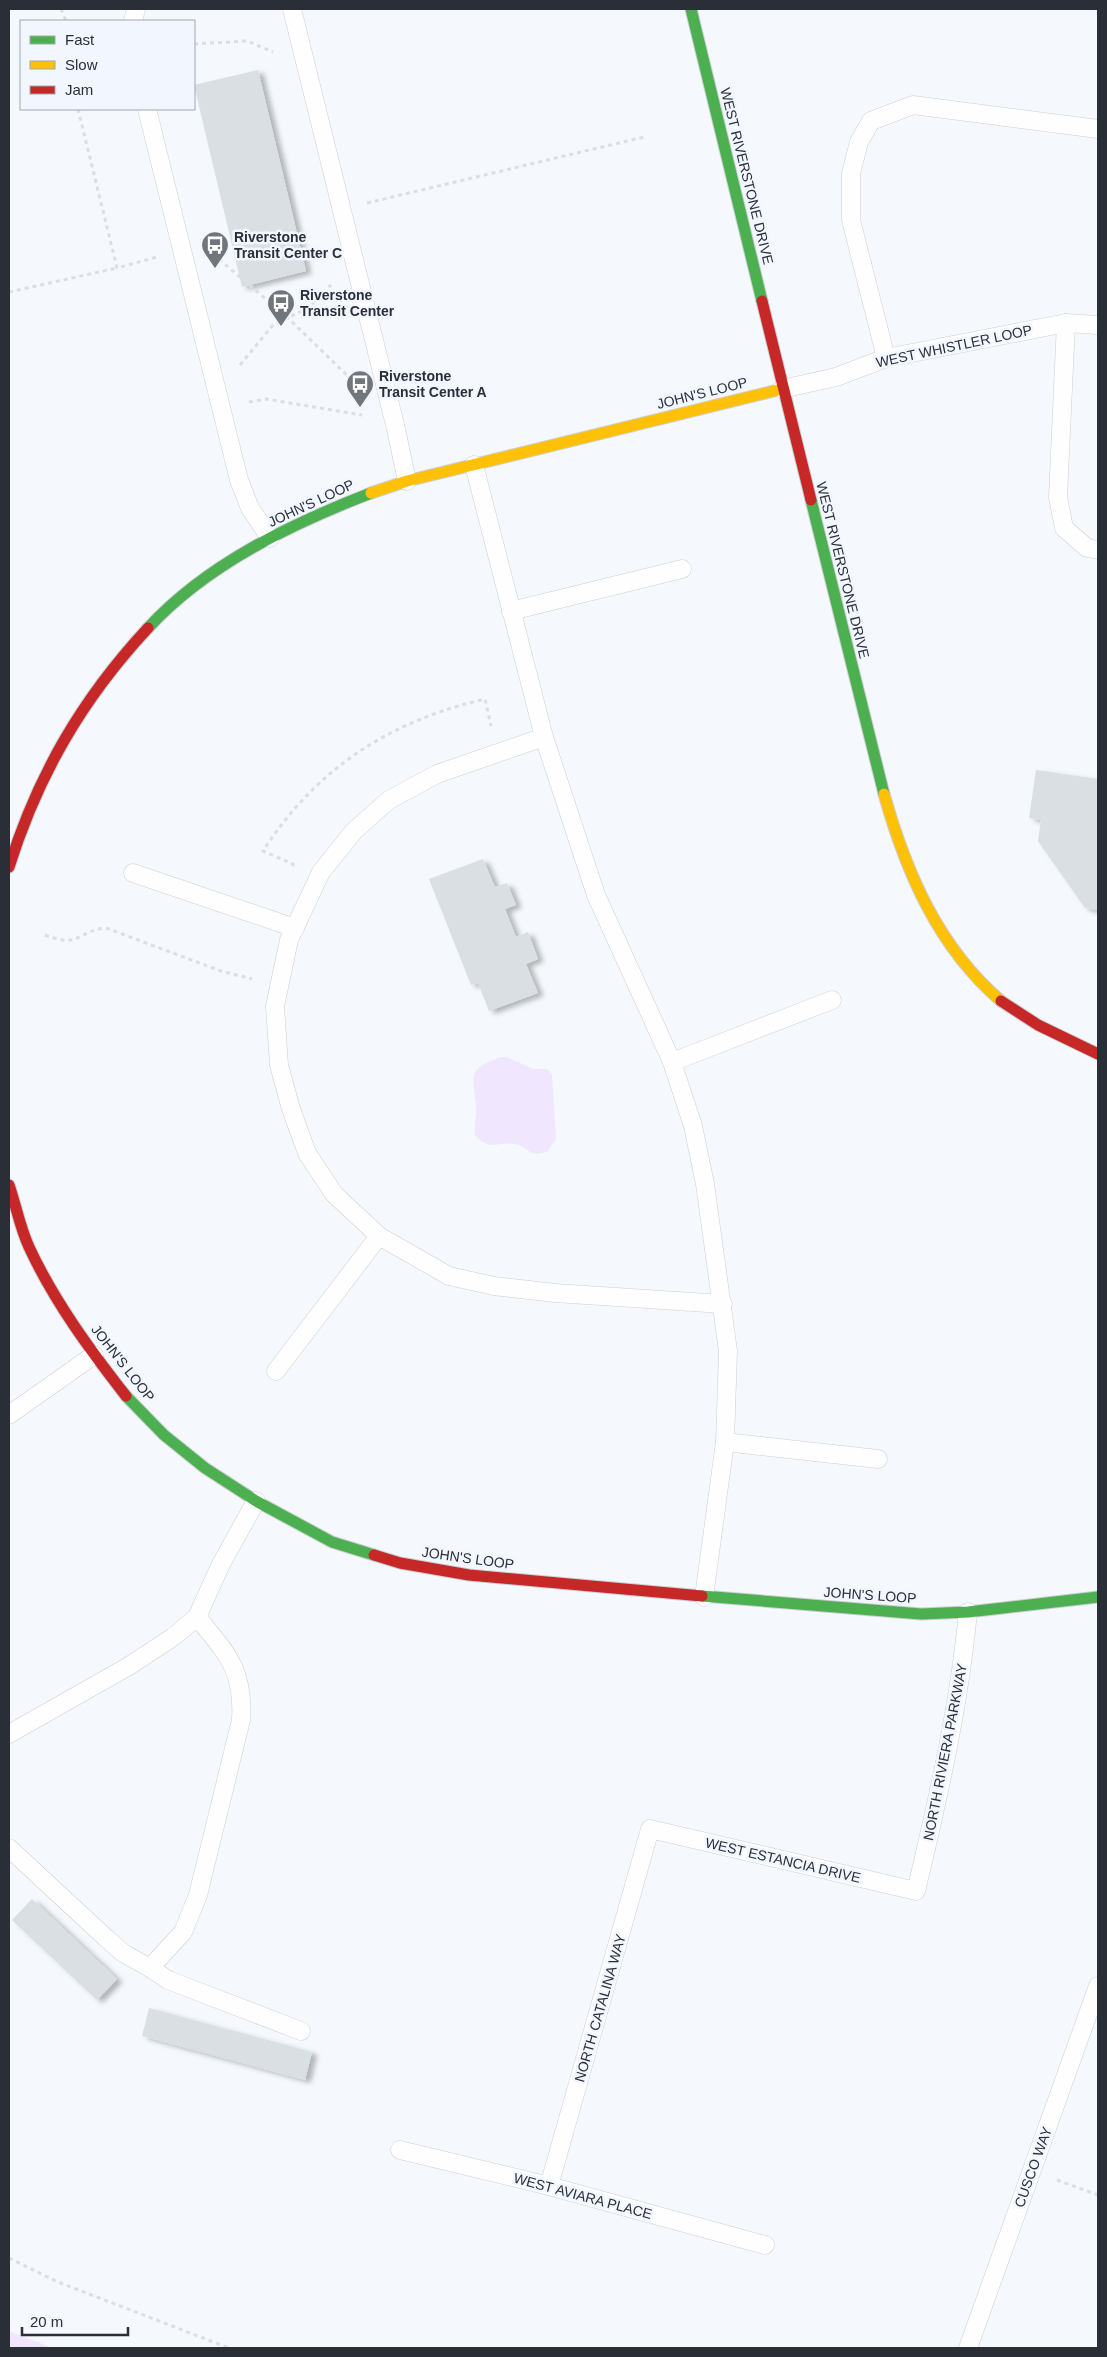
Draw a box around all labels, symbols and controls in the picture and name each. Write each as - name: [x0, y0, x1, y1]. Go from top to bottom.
- legend: [20, 20, 195, 110]
- text: Fast: [65, 31, 95, 48]
- text: Slow: [65, 56, 98, 73]
- text: Jam: [65, 81, 93, 98]
- street label: WEST RIVERSTONE DRIVE: [717, 86, 777, 266]
- place label: Riverstone Transit Center C: [234, 229, 342, 261]
- bus stop icon: Riverstone Transit Center C: [200, 230, 230, 269]
- place label: Riverstone Transit Center: [300, 287, 395, 319]
- bus stop icon: Riverstone Transit Center: [266, 288, 296, 327]
- street label: WEST WHISTLER LOOP: [874, 322, 1034, 370]
- place label: Riverstone Transit Center A: [379, 368, 487, 400]
- bus stop icon: Riverstone Transit Center A: [345, 369, 375, 408]
- street label: JOHN'S LOOP: [655, 374, 749, 412]
- street label: JOHN'S LOOP: [266, 476, 356, 530]
- street label: WEST RIVERSTONE DRIVE: [813, 480, 873, 660]
- street label: JOHN'S LOOP: [88, 1321, 158, 1405]
- street label: JOHN'S LOOP: [421, 1544, 515, 1572]
- street label: JOHN'S LOOP: [823, 1584, 917, 1606]
- street label: NORTH RIVIERA PARKWAY: [920, 1662, 970, 1842]
- street label: WEST ESTANCIA DRIVE: [704, 1834, 862, 1886]
- street label: NORTH CATALINA WAY: [571, 1932, 629, 2084]
- street label: CUSCO WAY: [1011, 2124, 1055, 2210]
- street label: WEST AVIARA PLACE: [512, 2170, 654, 2222]
- scale bar: [22, 2304, 129, 2336]
- text: 20 m: [30, 2313, 63, 2330]

